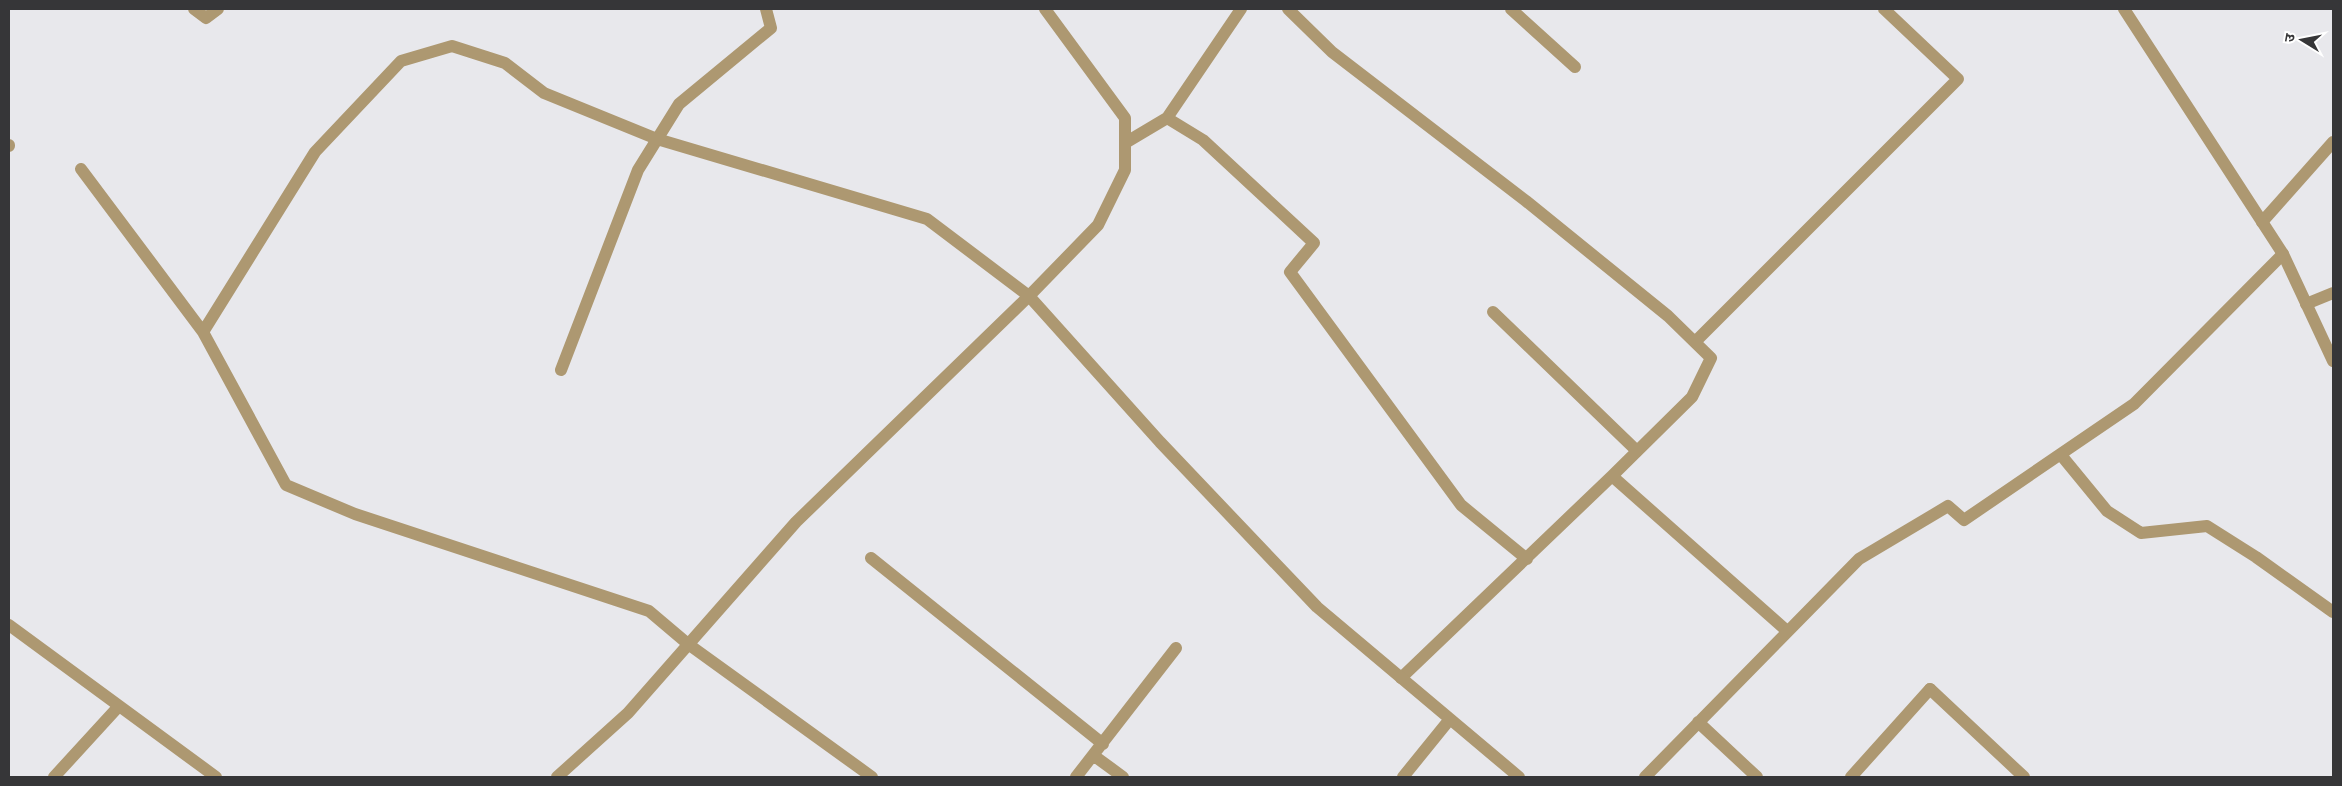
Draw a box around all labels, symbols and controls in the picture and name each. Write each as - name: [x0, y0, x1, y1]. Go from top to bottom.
- north arrow: [2277, 15, 2327, 65]
- text: उ: [2281, 32, 2299, 43]

